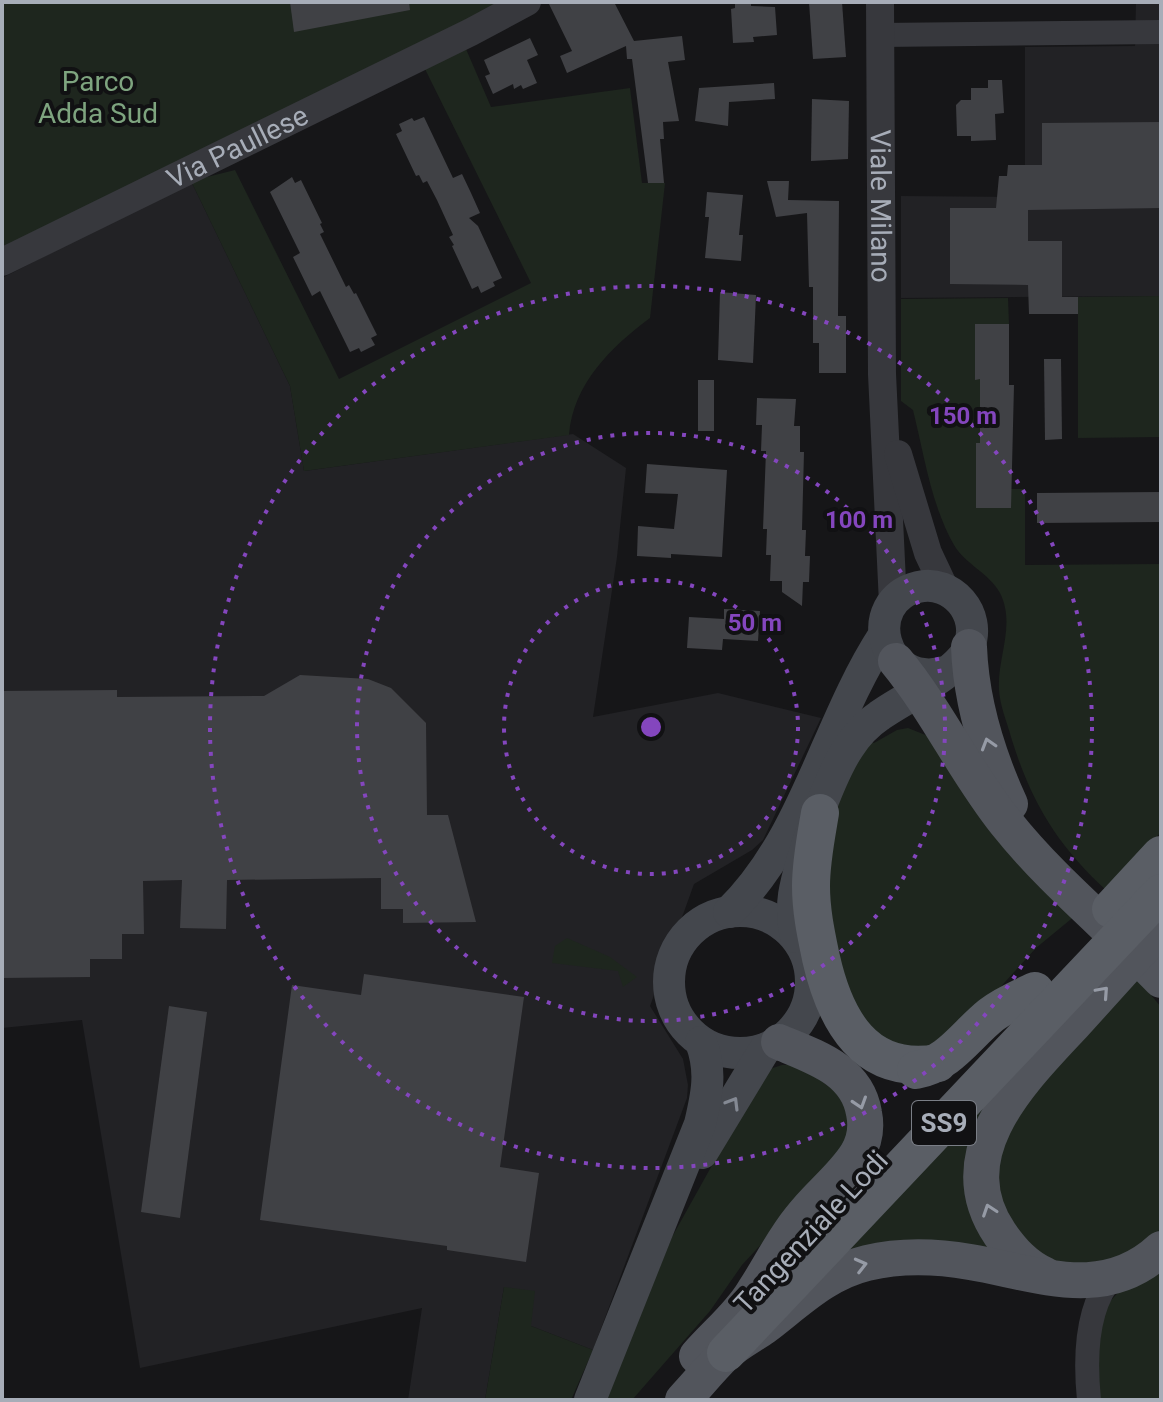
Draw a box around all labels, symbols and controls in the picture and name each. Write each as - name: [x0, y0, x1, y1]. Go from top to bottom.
- park label: Parco Adda Sud: [38, 65, 158, 130]
- street label: Via Paullese: [161, 98, 313, 195]
- street label: Viale Milano: [864, 129, 898, 283]
- text: 150 m: [929, 402, 997, 430]
- text: 100 m: [825, 506, 893, 534]
- text: 50 m: [728, 609, 782, 637]
- centre of rings: [637, 713, 665, 741]
- one-way arrow: [981, 738, 997, 751]
- one-way arrow: [1093, 987, 1108, 1001]
- one-way arrow: [851, 1095, 867, 1109]
- one-way arrow: [723, 1097, 738, 1112]
- road number: SS9: [912, 1101, 976, 1145]
- street label: Tangenziale Lodi: [727, 1144, 895, 1320]
- one-way arrow: [982, 1203, 998, 1217]
- one-way arrow: [853, 1258, 867, 1275]

